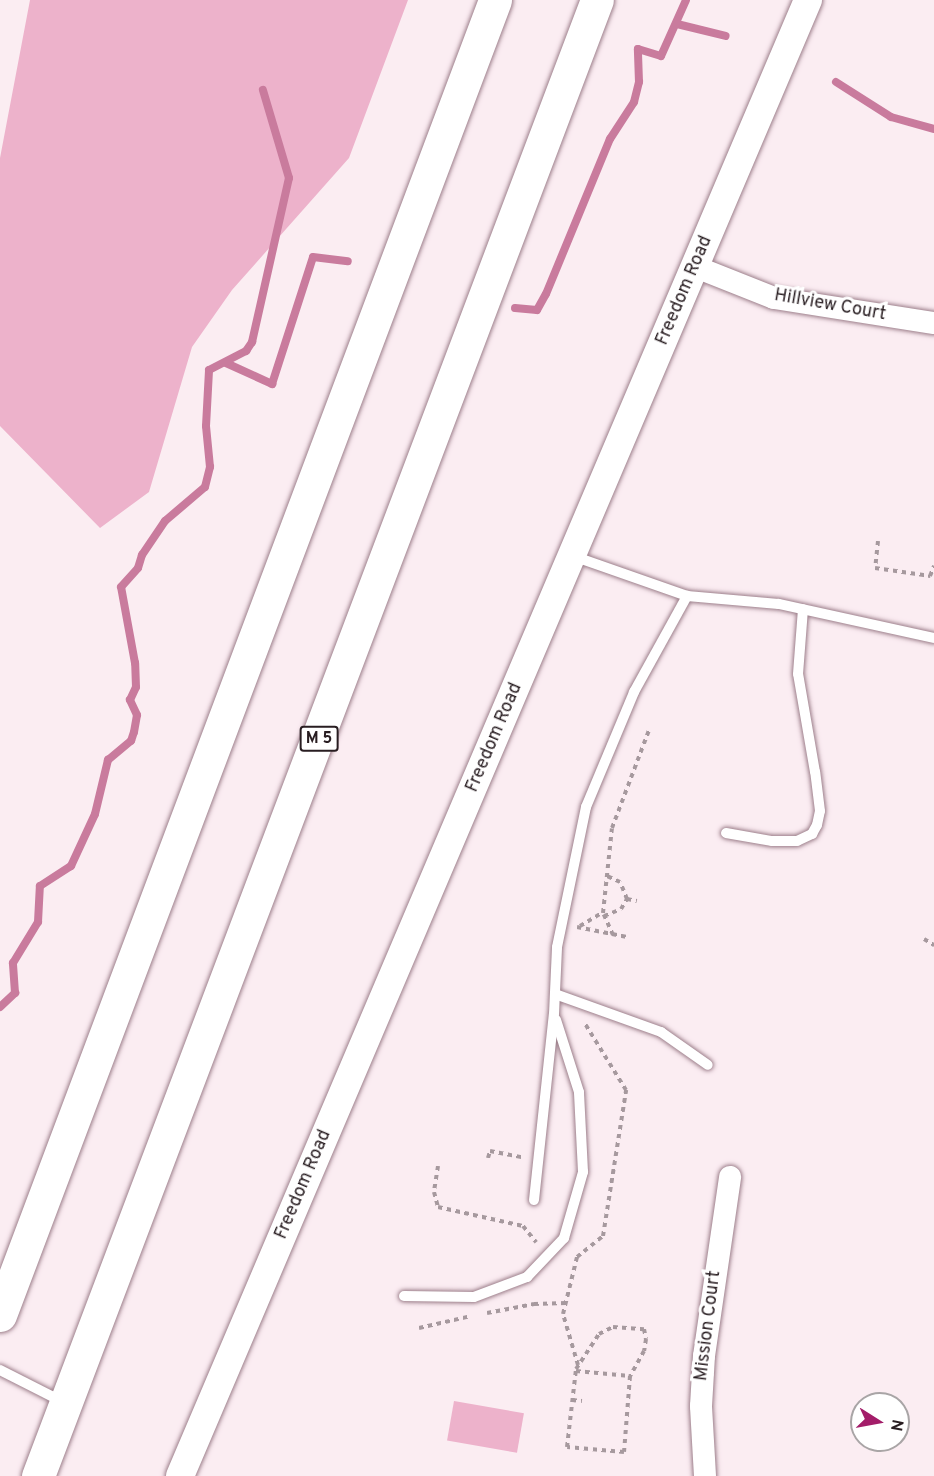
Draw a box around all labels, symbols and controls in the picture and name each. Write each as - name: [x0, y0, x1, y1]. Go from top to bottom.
- street label: Freedom Road: [652, 233, 718, 349]
- street label: Hillview Court: [772, 286, 888, 326]
- street label: Freedom Road: [462, 680, 528, 796]
- road number: M 5: [300, 726, 338, 752]
- street label: Freedom Road: [271, 1127, 337, 1243]
- street label: Mission Court: [692, 1270, 726, 1382]
- north arrow: [850, 1392, 910, 1452]
- text: N: [885, 1418, 907, 1433]

